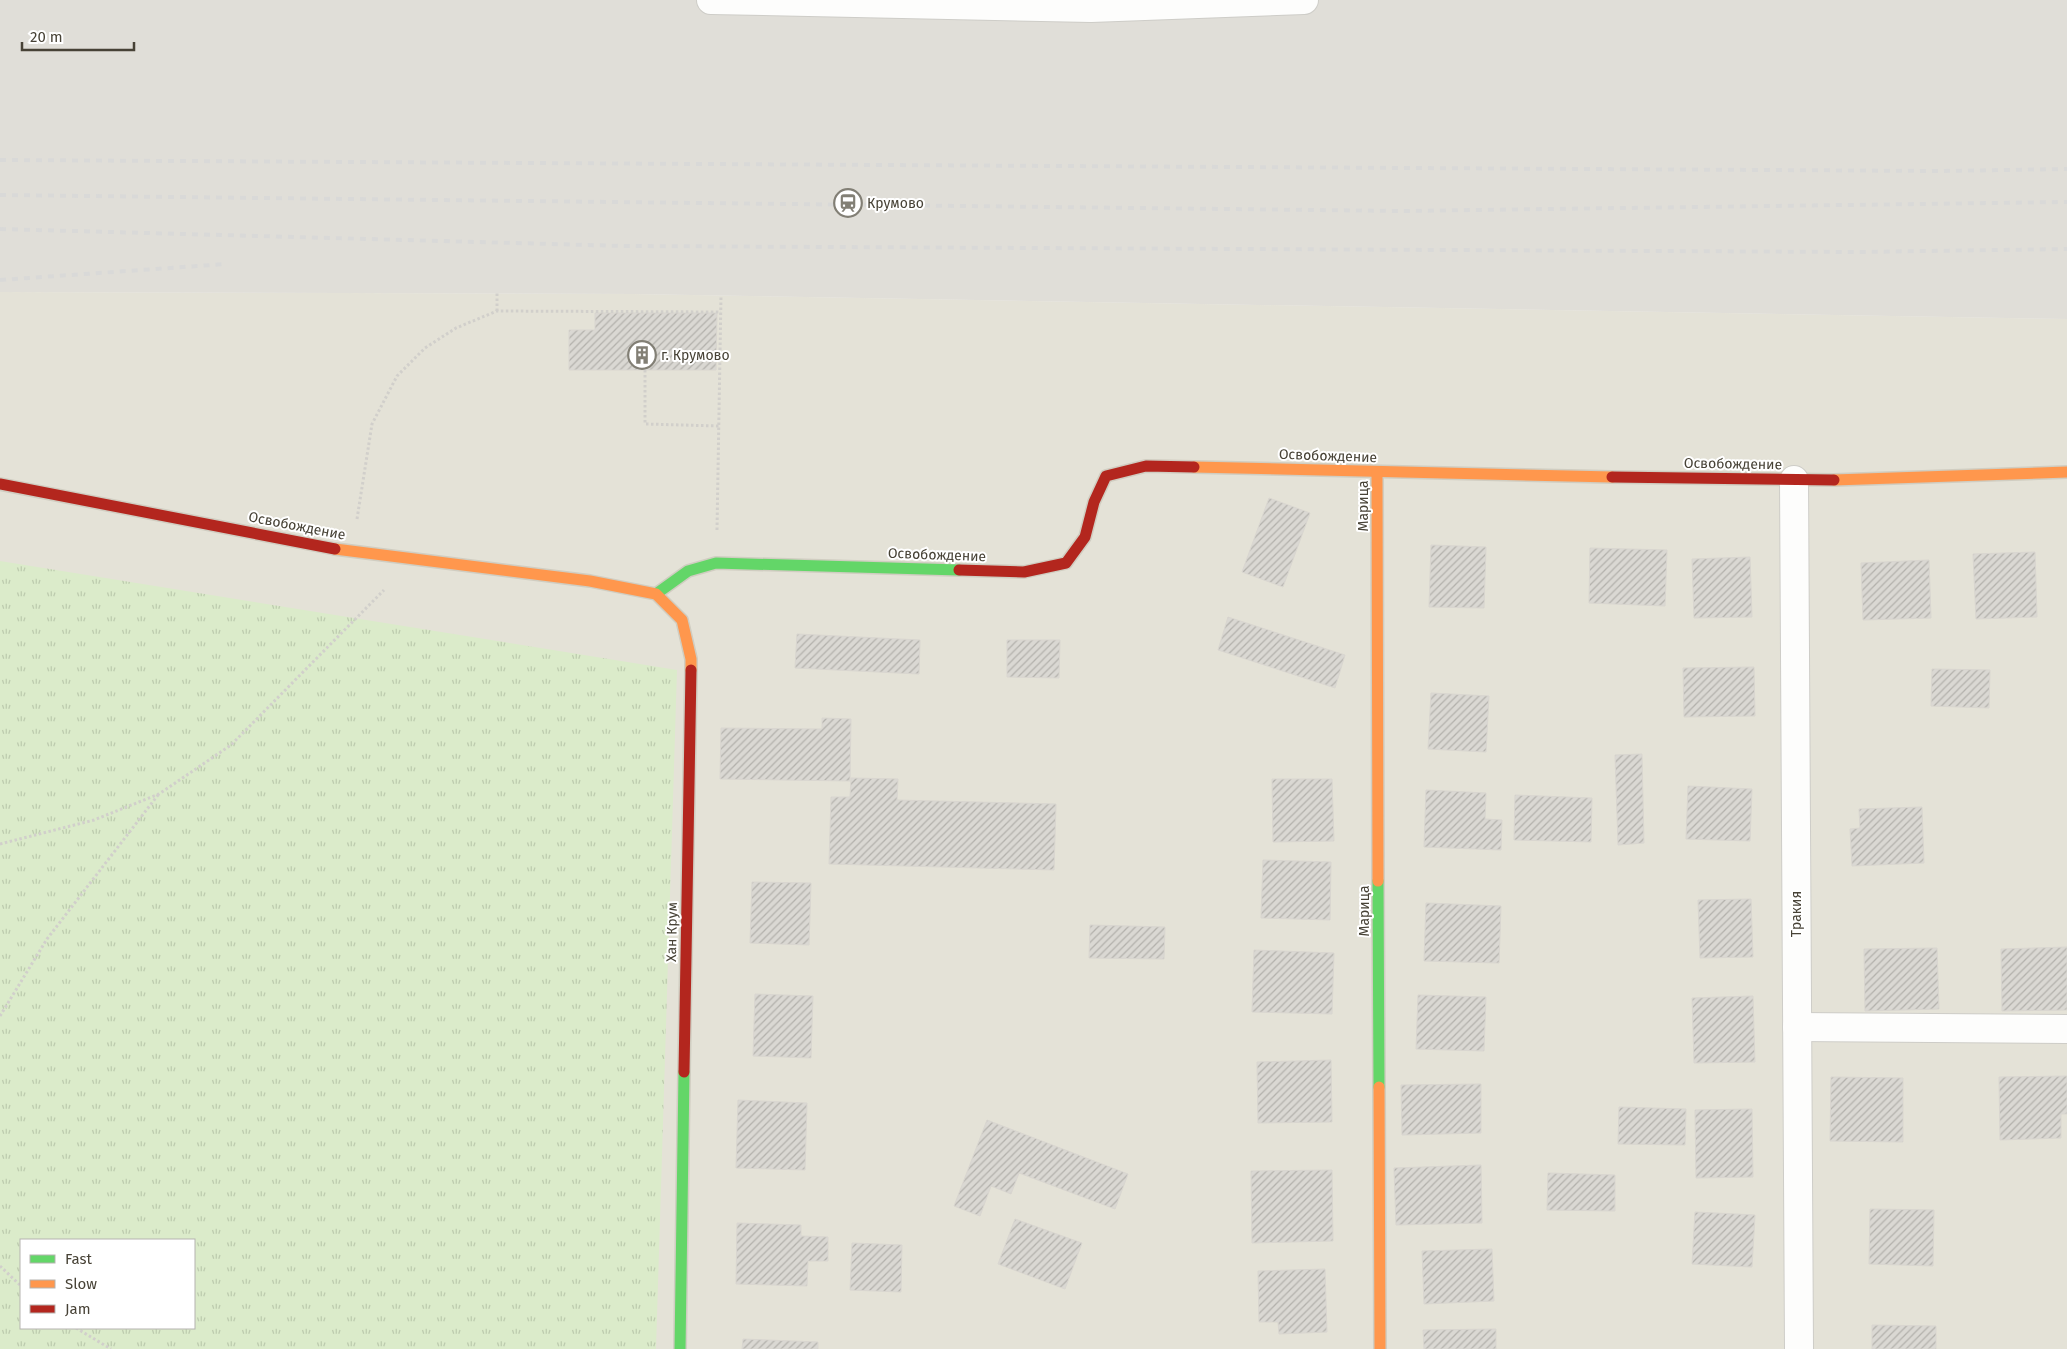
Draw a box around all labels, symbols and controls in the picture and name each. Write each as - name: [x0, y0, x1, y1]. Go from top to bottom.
- scale bar: [22, 20, 135, 52]
- text: 20 m: [30, 28, 63, 46]
- station icon: Крумово: [833, 188, 863, 218]
- place label: Крумово: [867, 195, 924, 212]
- building icon: г. Крумово: [627, 340, 657, 370]
- place label: г. Крумово: [661, 347, 730, 364]
- street label: Освобождение: [1279, 446, 1377, 466]
- street label: Освобождение: [1684, 455, 1782, 473]
- street label: Марица: [1355, 480, 1372, 532]
- street label: Освобождение: [247, 508, 347, 544]
- street label: Освобождение: [888, 545, 986, 565]
- street label: Марица: [1356, 885, 1373, 937]
- street label: Тракия: [1788, 891, 1805, 937]
- street label: Хан Крум: [663, 902, 681, 962]
- legend: [20, 1239, 195, 1329]
- text: Fast: [65, 1250, 92, 1268]
- text: Slow: [65, 1275, 97, 1293]
- text: Jam: [65, 1300, 91, 1318]

